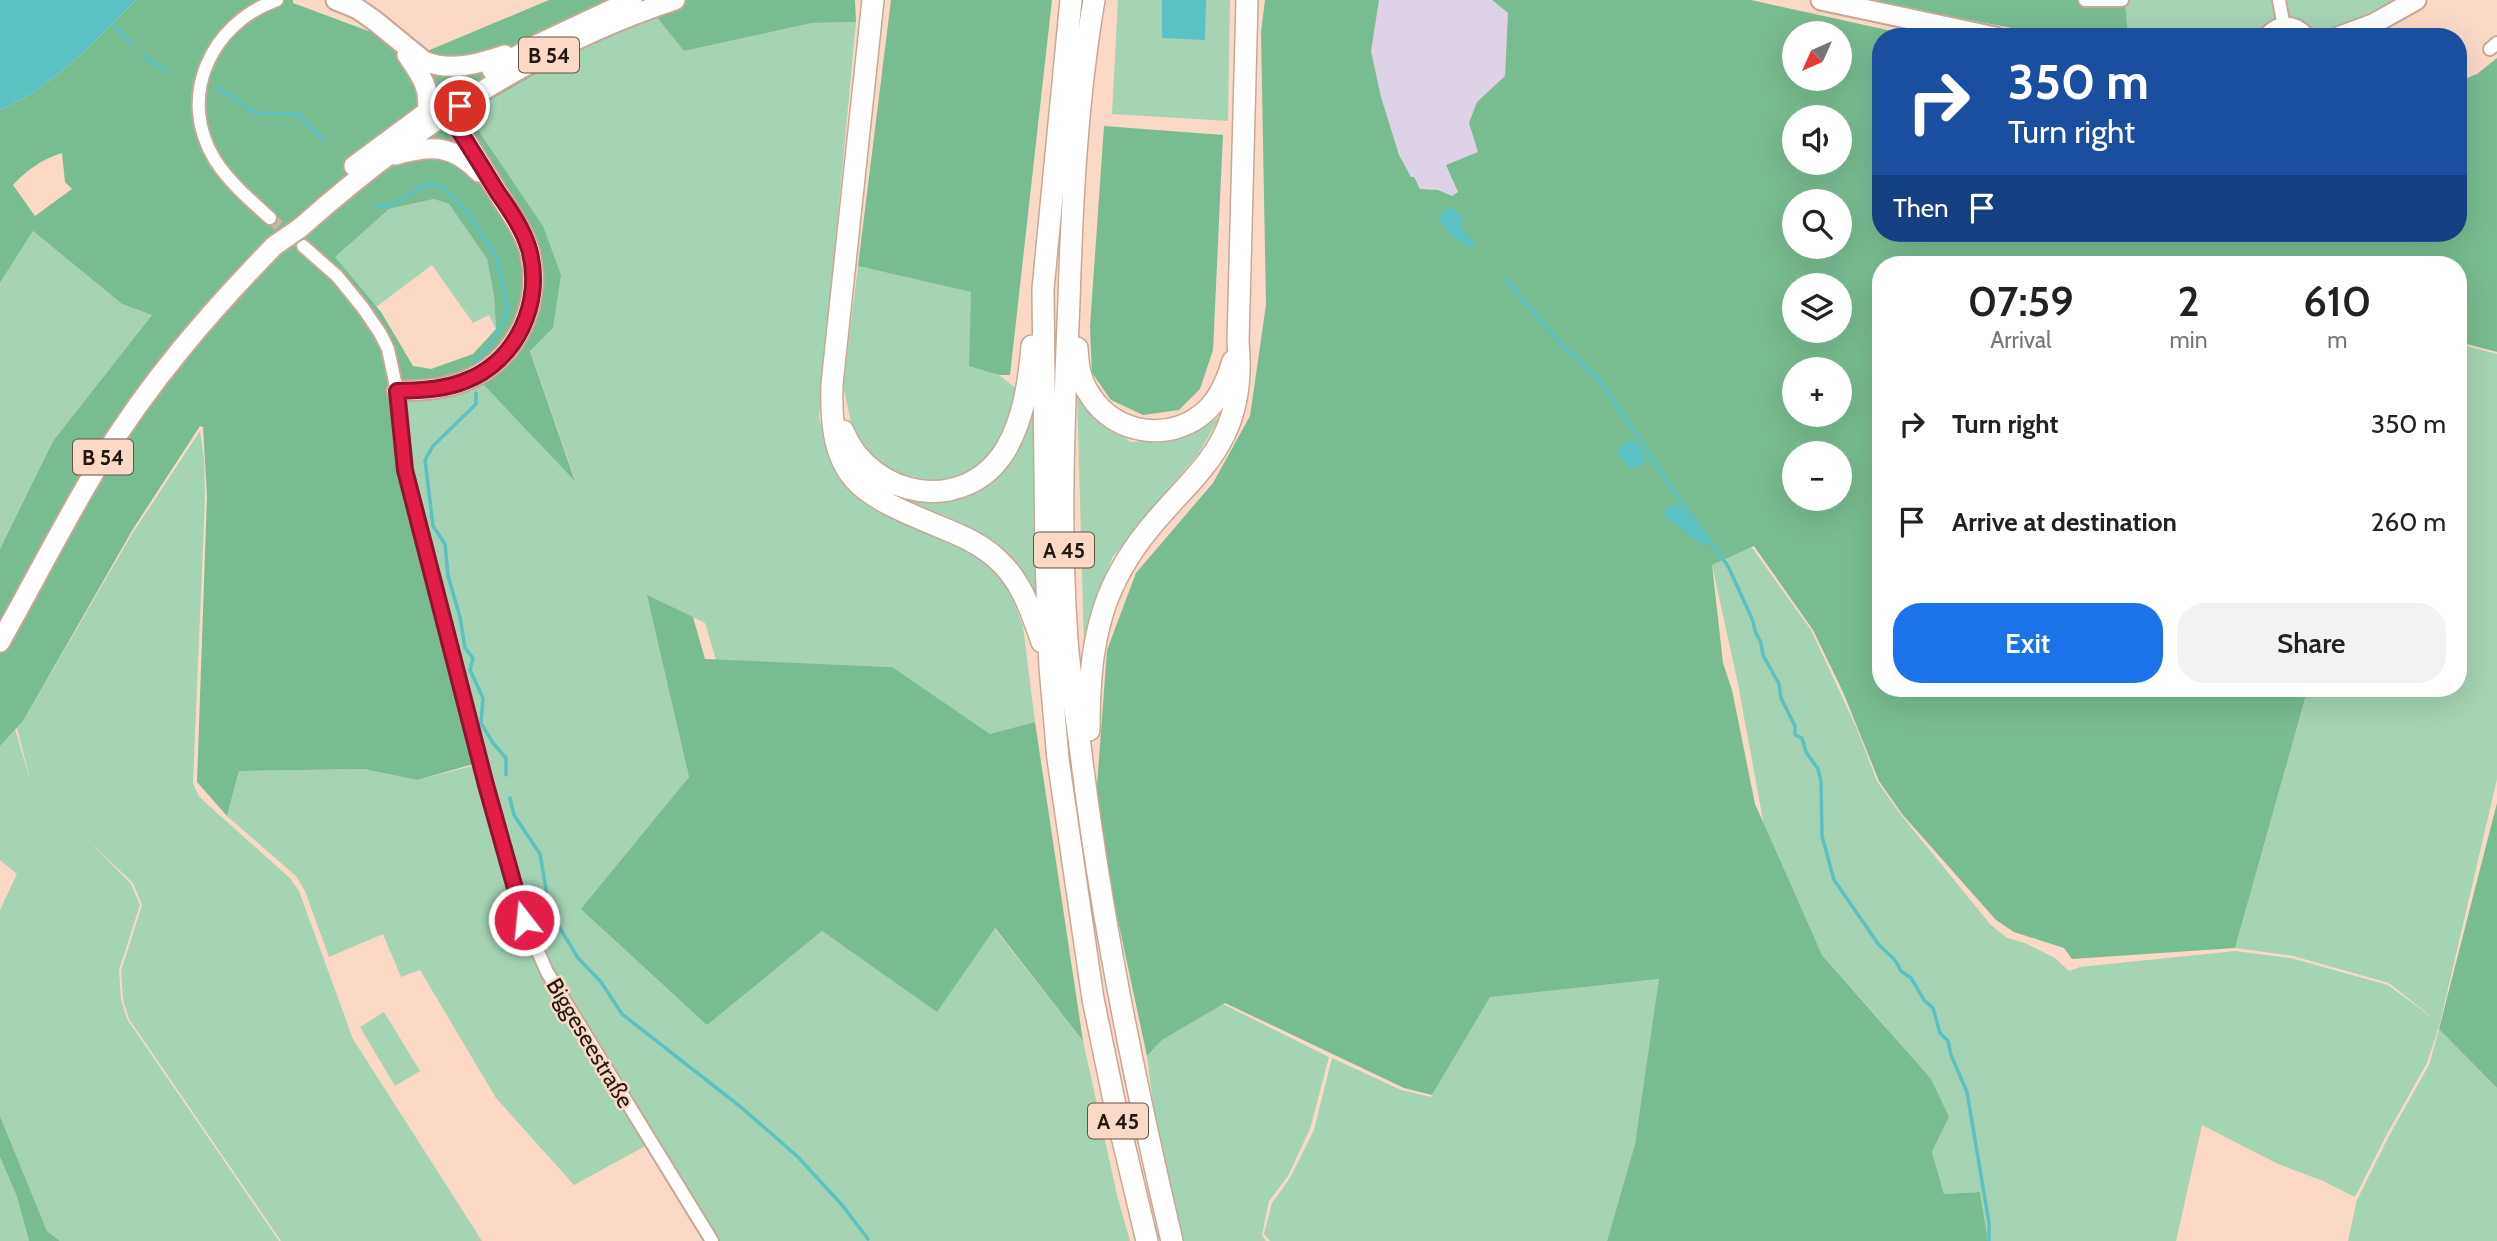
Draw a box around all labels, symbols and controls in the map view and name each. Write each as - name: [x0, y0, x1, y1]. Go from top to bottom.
- north arrow: [1782, 21, 1852, 91]
- map controls: [1782, 21, 1852, 511]
- road number: B 54: [519, 38, 579, 72]
- text: 350 m: [2008, 52, 2149, 111]
- icon: right: [1893, 56, 1984, 147]
- pin: [430, 76, 490, 136]
- icon: arrive: [441, 87, 479, 125]
- button: sound: [1782, 105, 1852, 175]
- text: Turn right: [2008, 112, 2135, 151]
- button: search: [1782, 189, 1852, 259]
- icon: arrive: [1963, 189, 2001, 227]
- text: Then: [1893, 192, 1949, 224]
- button: layers: [1782, 273, 1852, 343]
- text: 07:59: [1968, 275, 2074, 327]
- text: 2: [2177, 275, 2200, 327]
- text: 610: [2303, 275, 2371, 327]
- text: Arrival: [1990, 326, 2051, 354]
- text: min: [2170, 326, 2208, 354]
- text: m: [2327, 326, 2347, 354]
- button: +: [1782, 357, 1852, 427]
- icon: right: [1893, 405, 1931, 443]
- text: Turn right: [1952, 408, 2058, 440]
- text: 350 m: [2371, 408, 2446, 440]
- road number: B 54: [73, 440, 133, 475]
- button: −: [1782, 441, 1852, 511]
- icon: arrive: [1893, 503, 1931, 541]
- text: Arrive at destination: [1952, 506, 2177, 538]
- text: 260 m: [2371, 506, 2446, 538]
- road number: A 45: [1034, 532, 1094, 568]
- button: Exit: [1893, 603, 2163, 683]
- button: Share: [2177, 603, 2446, 683]
- position arrow: [487, 883, 561, 957]
- street label: Biggeseestraße: [540, 973, 640, 1113]
- road number: A 45: [1088, 1104, 1148, 1138]

